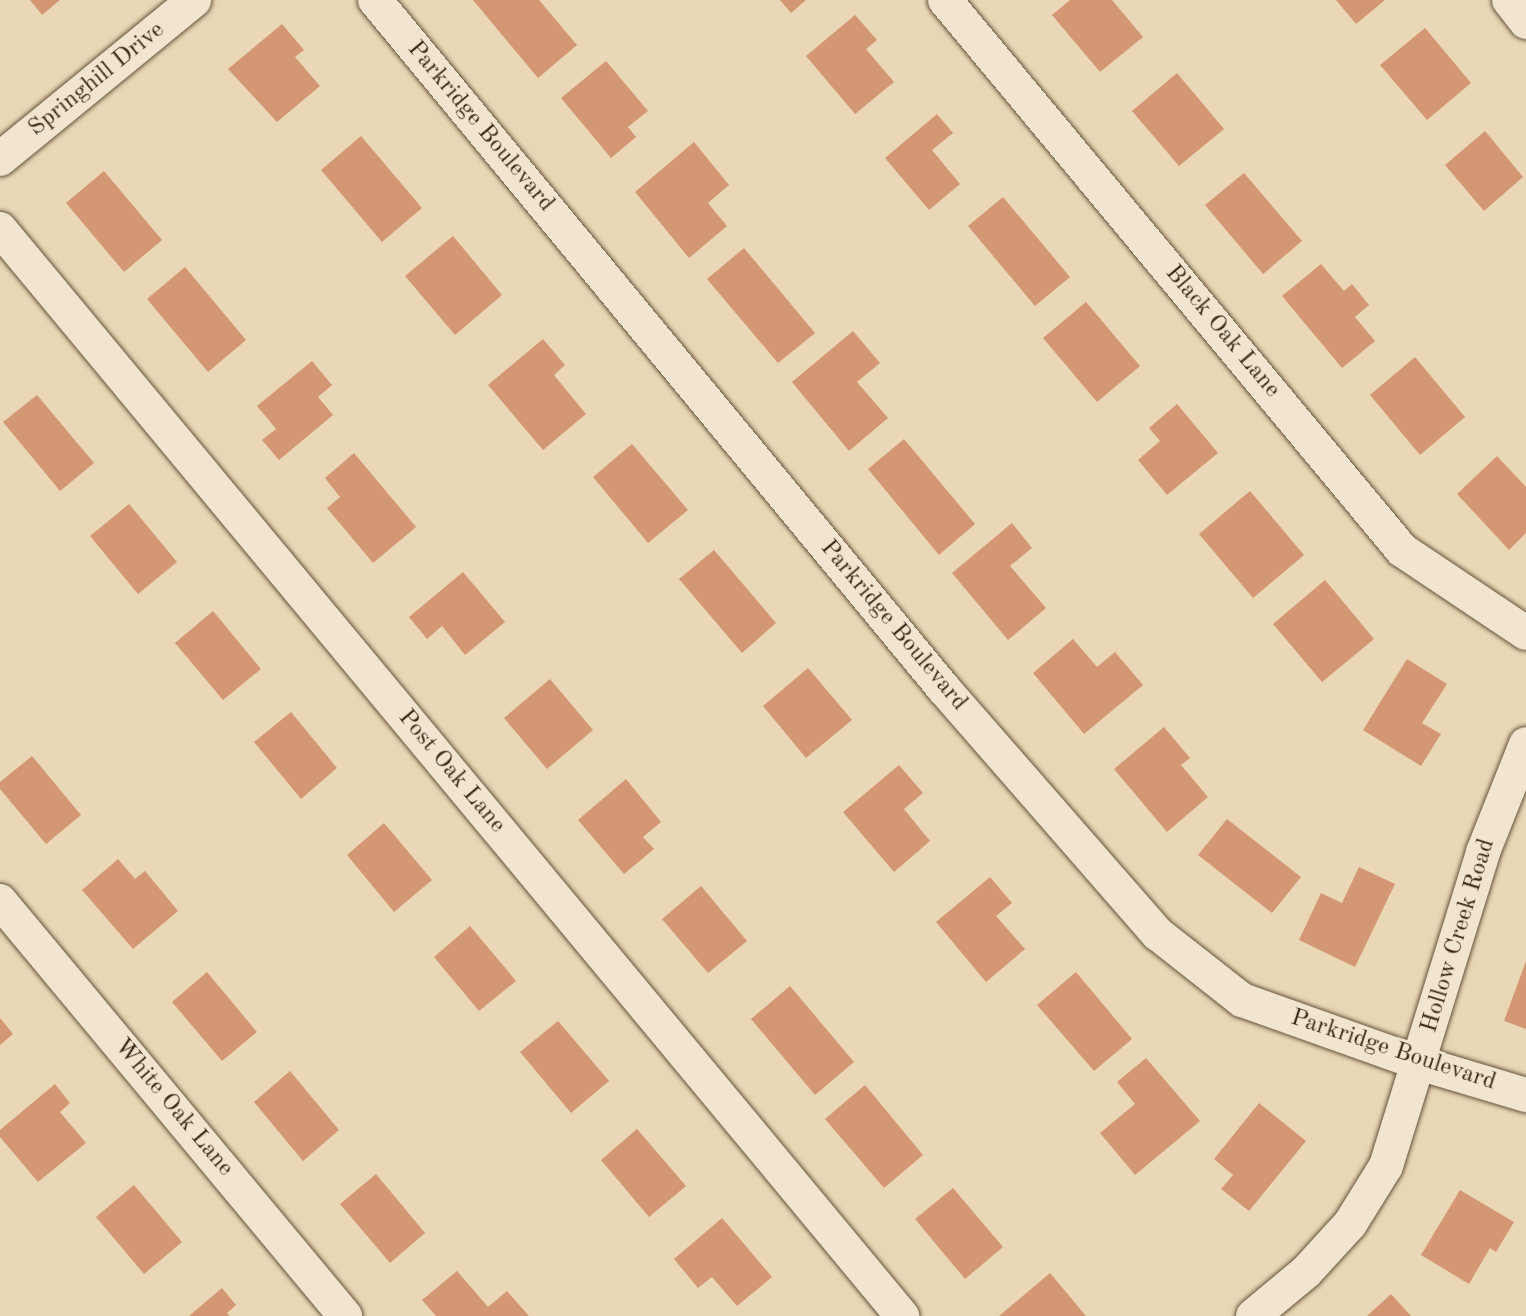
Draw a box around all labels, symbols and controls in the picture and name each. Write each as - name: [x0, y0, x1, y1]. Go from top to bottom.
- street label: Springhill Drive: [23, 16, 171, 144]
- street label: Parkridge Boulevard: [400, 36, 560, 218]
- street label: Black Oak Lane: [1158, 260, 1286, 404]
- street label: Parkridge Boulevard: [813, 535, 973, 717]
- street label: Post Oak Lane: [391, 704, 511, 840]
- street label: Hollow Creek Road: [1416, 836, 1502, 1036]
- street label: Parkridge Boulevard: [1287, 1004, 1499, 1098]
- street label: White Oak Lane: [107, 1033, 239, 1183]

